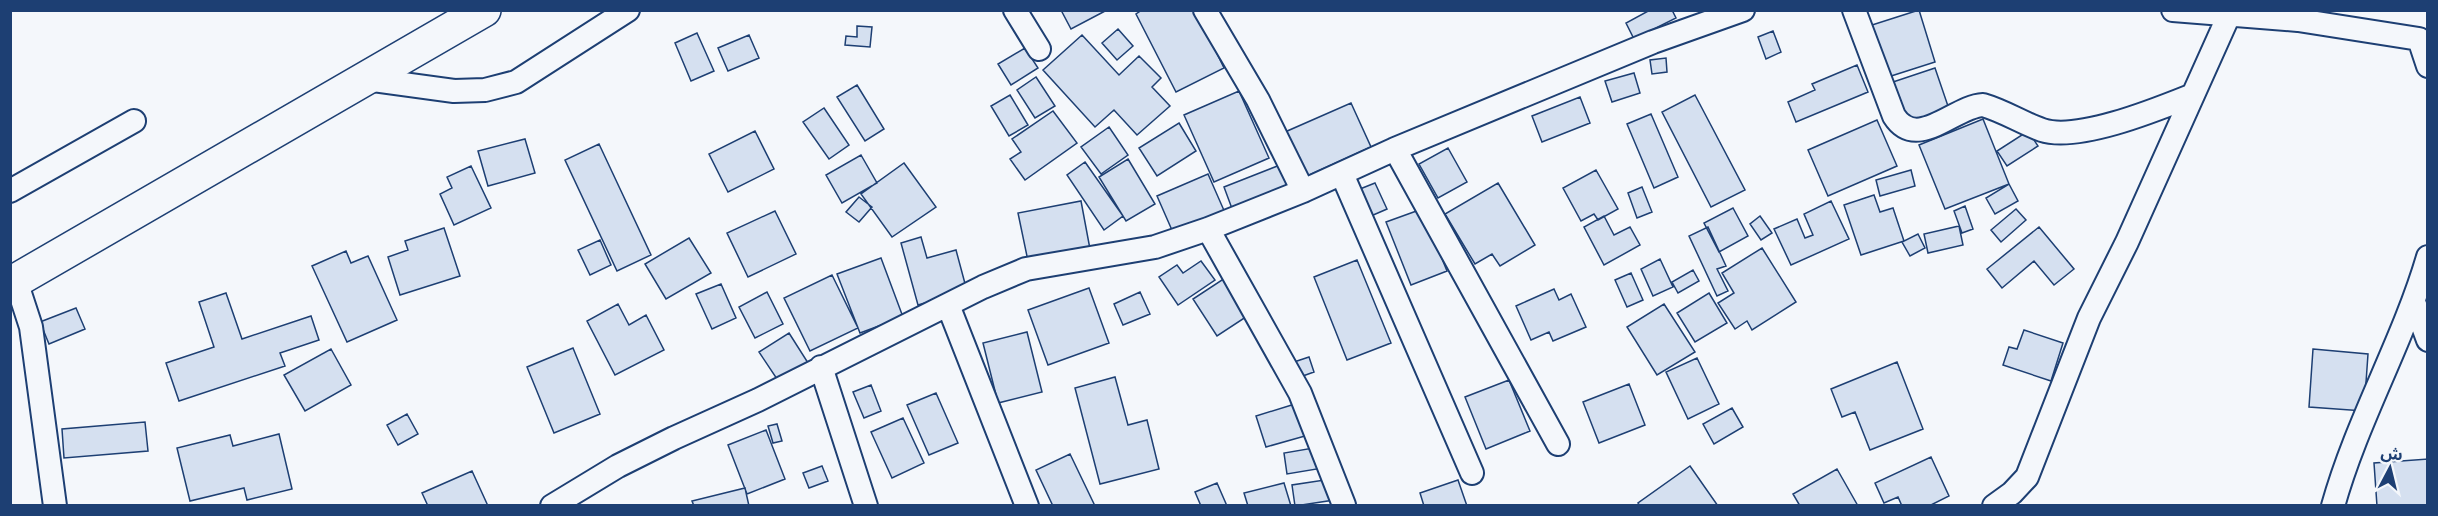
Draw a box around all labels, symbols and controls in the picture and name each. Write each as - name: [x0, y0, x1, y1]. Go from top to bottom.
- north arrow: [2360, 438, 2420, 498]
- text: ش: [2379, 441, 2404, 466]

